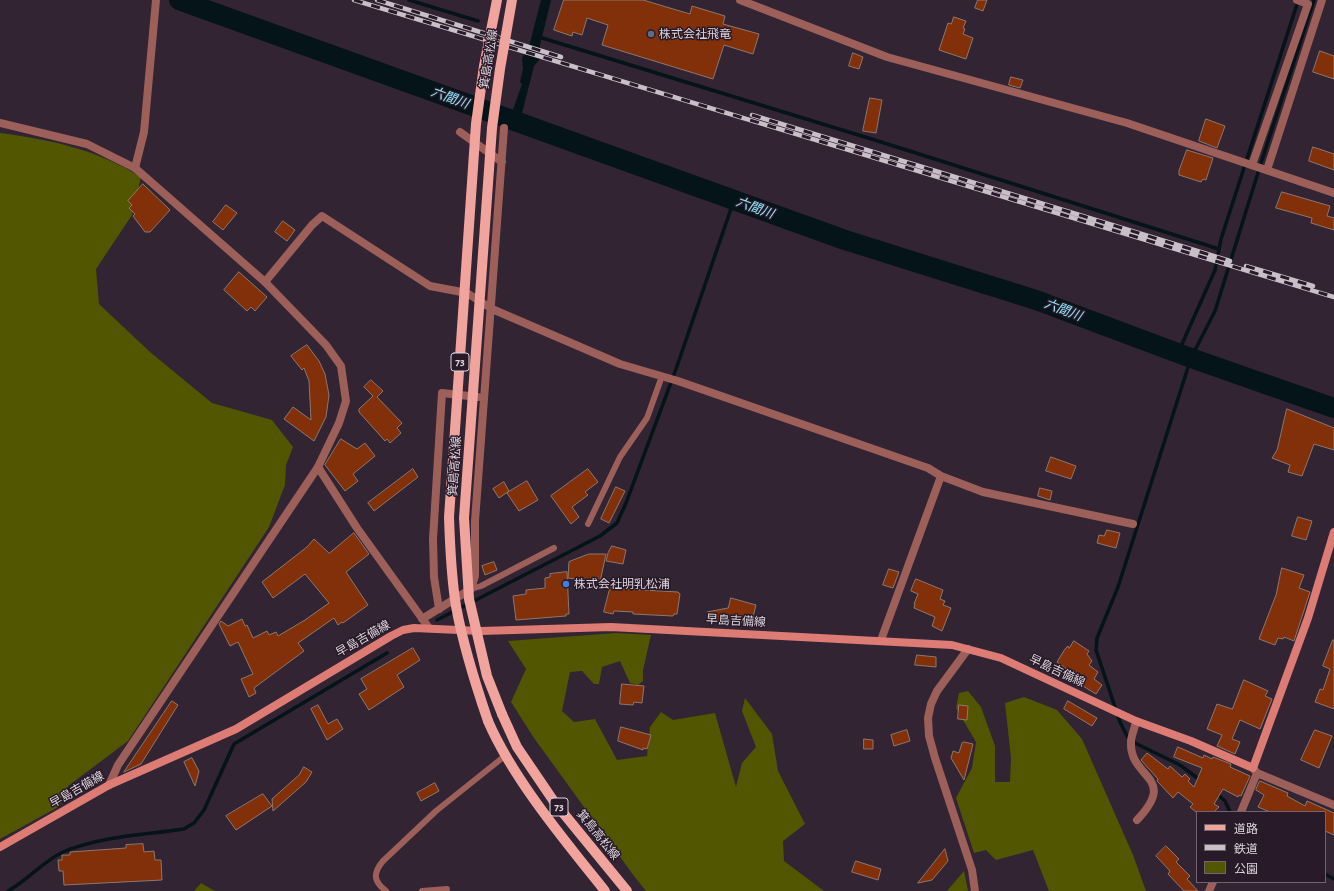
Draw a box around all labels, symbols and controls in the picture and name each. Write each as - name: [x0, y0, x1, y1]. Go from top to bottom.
- place label: 株式会社飛竜: [659, 27, 731, 41]
- street label: 箕島高松線: [477, 28, 501, 90]
- marker: 株式会社飛竜: [646, 29, 656, 39]
- water label: 六間川: [429, 84, 471, 112]
- water label: 六間川: [734, 194, 776, 222]
- water label: 六間川: [1042, 296, 1084, 324]
- road number: 73: [451, 353, 469, 371]
- street label: 箕島高松線: [446, 436, 464, 496]
- place label: 株式会社明乳松浦: [574, 577, 670, 591]
- marker: 株式会社明乳松浦: [561, 579, 571, 589]
- street label: 早島吉備線: [706, 612, 766, 630]
- street label: 早島吉備線: [333, 618, 393, 660]
- street label: 早島吉備線: [1027, 652, 1087, 690]
- street label: 早島吉備線: [47, 769, 107, 811]
- road number: 73: [550, 798, 568, 816]
- street label: 箕島高松線: [574, 807, 622, 863]
- legend: [1196, 811, 1326, 883]
- text: 道路: [1234, 823, 1258, 835]
- text: 鉄道: [1234, 843, 1258, 855]
- text: 公園: [1234, 863, 1258, 875]

